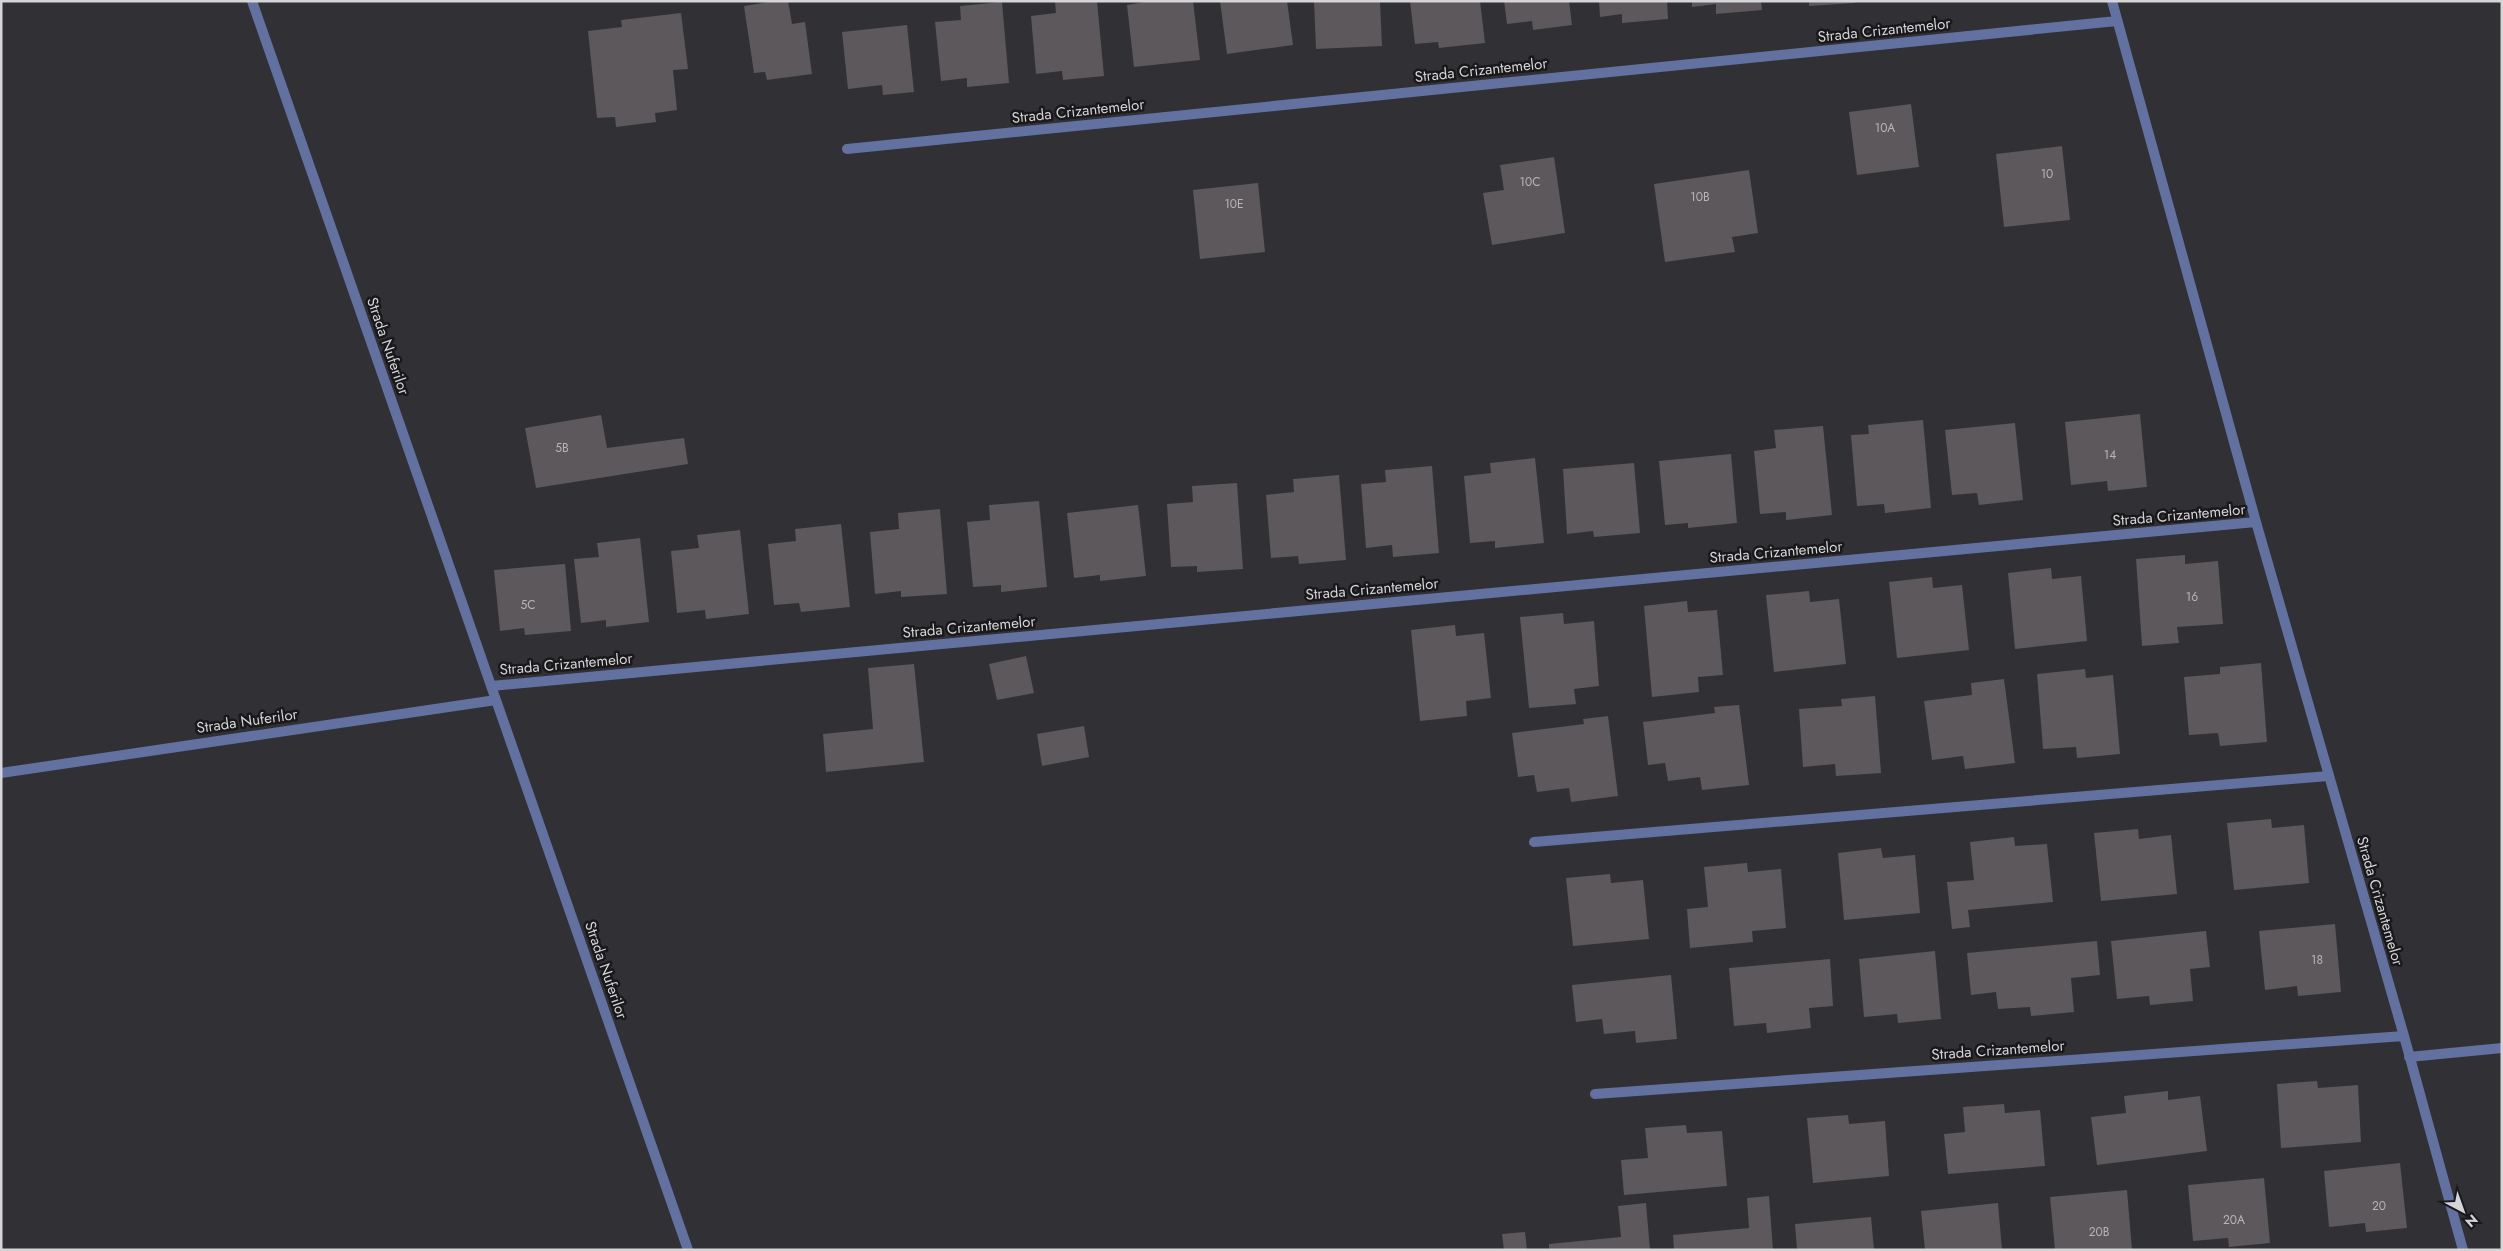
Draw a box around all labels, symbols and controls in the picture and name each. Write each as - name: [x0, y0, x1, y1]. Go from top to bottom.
- street label: Strada Crizantemelor: [1817, 12, 1952, 48]
- street label: Strada Crizantemelor: [1414, 52, 1549, 88]
- street label: Strada Crizantemelor: [1011, 93, 1146, 129]
- house number: 10A: [1875, 119, 1895, 137]
- house number: 10: [2041, 165, 2053, 183]
- house number: 10C: [1520, 173, 1540, 191]
- house number: 10B: [1690, 188, 1710, 206]
- house number: 10E: [1224, 195, 1244, 213]
- street label: Strada Nuferilor: [361, 294, 415, 399]
- house number: 5B: [555, 439, 569, 457]
- house number: 14: [2104, 446, 2116, 464]
- street label: Strada Crizantemelor: [2112, 498, 2247, 532]
- street label: Strada Crizantemelor: [1709, 535, 1844, 569]
- street label: Strada Crizantemelor: [1305, 572, 1440, 606]
- house number: 16: [2186, 588, 2198, 606]
- house number: 5C: [521, 596, 536, 614]
- street label: Strada Crizantemelor: [902, 610, 1037, 644]
- street label: Strada Crizantemelor: [499, 647, 634, 681]
- street label: Strada Nuferilor: [195, 703, 300, 739]
- street label: Strada Crizantemelor: [2351, 834, 2409, 969]
- street label: Strada Nuferilor: [579, 918, 633, 1023]
- house number: 18: [2311, 951, 2323, 969]
- street label: Strada Crizantemelor: [1931, 1034, 2066, 1066]
- north arrow: [2438, 1186, 2488, 1236]
- house number: 20: [2372, 1197, 2386, 1215]
- text: N: [2461, 1210, 2482, 1232]
- house number: 20A: [2223, 1211, 2245, 1229]
- house number: 20B: [2089, 1223, 2110, 1241]

